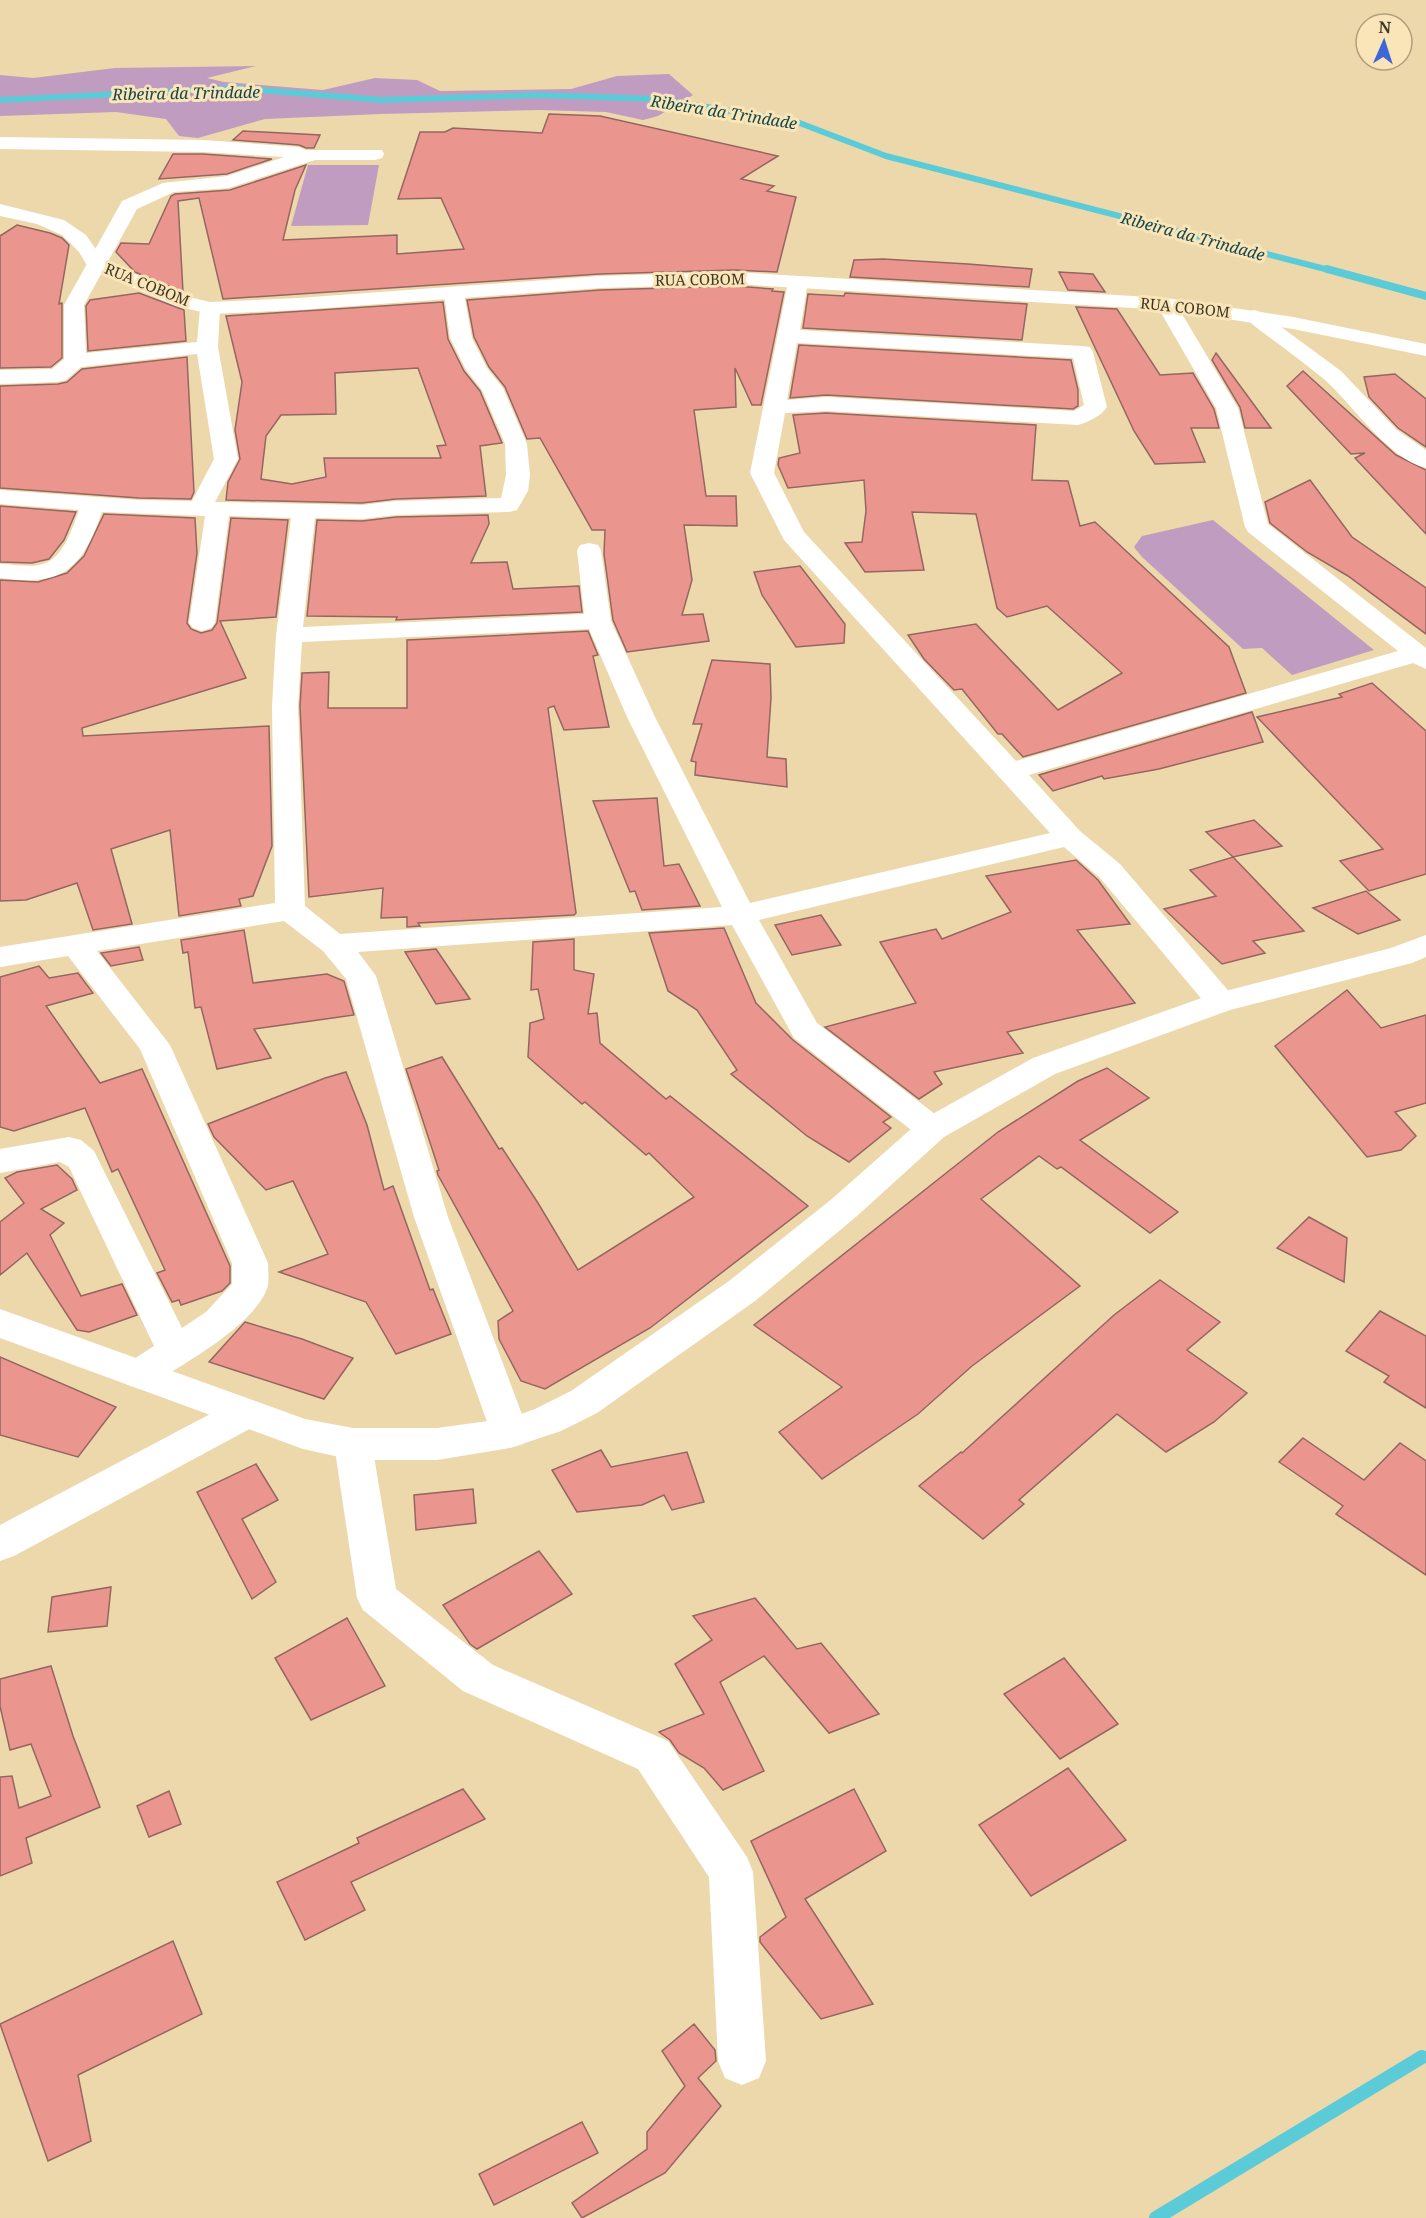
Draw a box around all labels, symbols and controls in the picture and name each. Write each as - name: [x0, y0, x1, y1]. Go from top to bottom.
- north arrow: [1354, 12, 1414, 72]
- text: N: [1378, 16, 1392, 38]
- water label: Ribeira da Trindade: [111, 81, 260, 105]
- water label: Ribeira da Trindade: [648, 89, 799, 134]
- water label: Ribeira da Trindade: [1118, 206, 1267, 266]
- street label: RUA COBOM: [102, 258, 193, 310]
- street label: RUA COBOM: [655, 268, 745, 290]
- street label: RUA COBOM: [1139, 292, 1231, 322]

